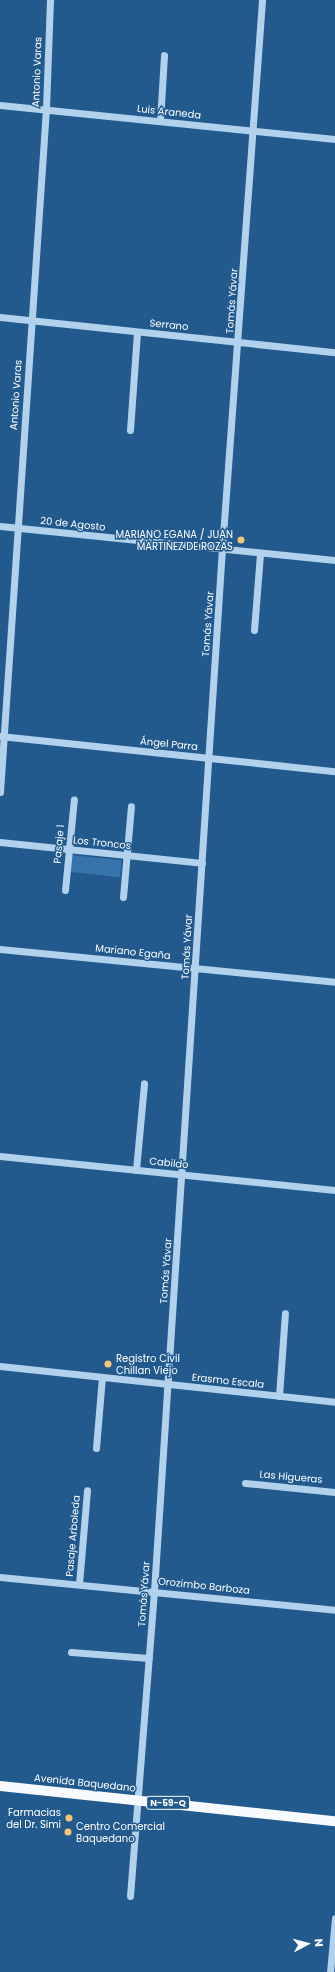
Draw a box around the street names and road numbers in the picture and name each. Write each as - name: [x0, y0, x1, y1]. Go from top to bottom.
- street label: Antonio Varas: [30, 37, 44, 107]
- street label: Luis Araneda: [136, 103, 202, 121]
- street label: Tomás Yávar: [224, 268, 240, 334]
- street label: Serrano: [149, 317, 189, 333]
- street label: Antonio Varas: [8, 359, 24, 431]
- street label: 20 de Agosto: [40, 515, 106, 533]
- street label: Tomás Yávar: [200, 591, 216, 657]
- street label: Ángel Parra: [140, 735, 198, 753]
- street label: Pasaje 1: [51, 824, 67, 864]
- street label: Los Troncos: [72, 834, 132, 852]
- street label: Tomás Yávar: [179, 914, 195, 980]
- street label: Mariano Egaña: [95, 942, 171, 962]
- street label: Cabildo: [149, 1155, 189, 1171]
- street label: Tomás Yávar: [158, 1238, 174, 1304]
- street label: Erasmo Escala: [191, 1371, 265, 1391]
- street label: Las Higueras: [259, 1468, 323, 1486]
- street label: Pasaje Arboleda: [63, 1495, 83, 1577]
- street label: Tomás Yávar: [136, 1561, 152, 1627]
- street label: Orozimbo Barboza: [158, 1575, 250, 1597]
- street label: Avenida Baquedano: [34, 1772, 136, 1794]
- road number: N-59-Q: [146, 1796, 190, 1810]

